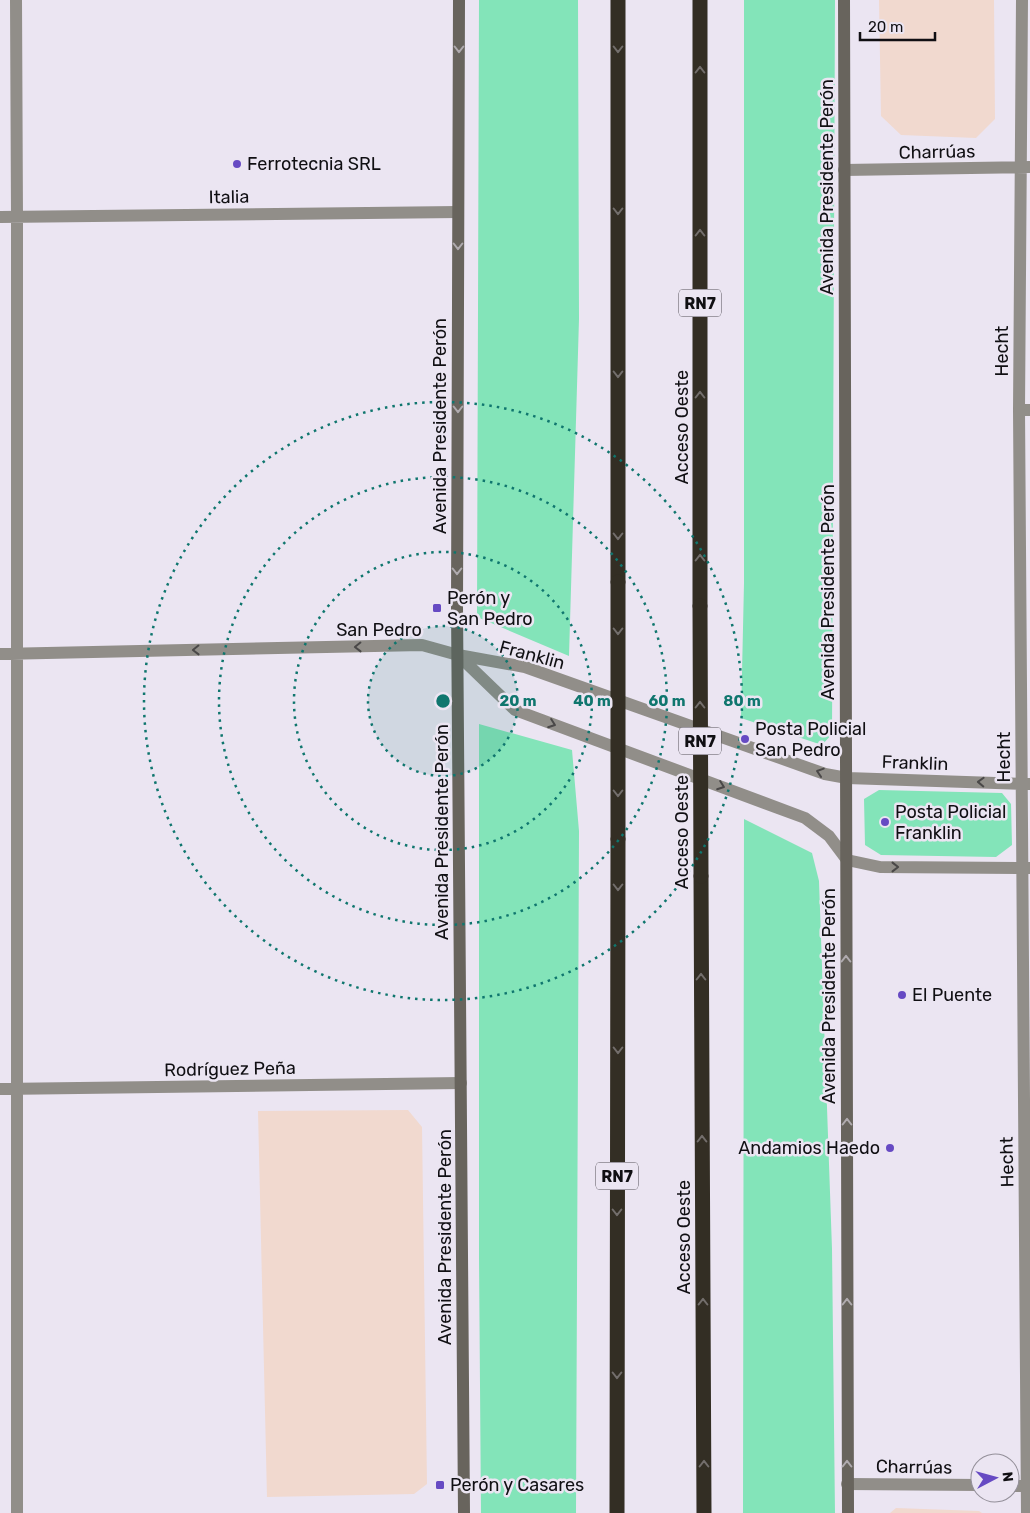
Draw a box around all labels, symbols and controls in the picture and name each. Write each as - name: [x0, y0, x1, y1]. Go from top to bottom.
- scale bar: [860, 10, 935, 42]
- text: 20 m: [868, 18, 903, 36]
- one-way arrow: [454, 45, 464, 53]
- one-way arrow: [613, 45, 623, 53]
- one-way arrow: [695, 66, 705, 74]
- street label: Avenida Presidente Perón: [816, 79, 838, 295]
- street label: Charrúas: [899, 140, 975, 164]
- place label: Ferrotecnia SRL: [247, 153, 381, 175]
- marker: Ferrotecnia SRL: [231, 158, 243, 170]
- street label: Italia: [209, 186, 249, 208]
- one-way arrow: [613, 208, 623, 215]
- one-way arrow: [695, 228, 705, 236]
- one-way arrow: [453, 242, 463, 250]
- road number: RN7: [679, 290, 721, 316]
- street label: Avenida Presidente Perón: [429, 318, 451, 534]
- street label: Hecht: [991, 326, 1013, 376]
- one-way arrow: [613, 370, 623, 378]
- street label: Acceso Oeste: [671, 370, 693, 484]
- one-way arrow: [695, 391, 705, 398]
- one-way arrow: [453, 405, 463, 413]
- street label: Avenida Presidente Perón: [817, 484, 839, 700]
- one-way arrow: [613, 532, 623, 540]
- one-way arrow: [695, 553, 705, 561]
- one-way arrow: [452, 568, 462, 575]
- place label: Perón y San Pedro: [447, 587, 533, 630]
- marker: Perón y San Pedro: [431, 602, 443, 614]
- street label: San Pedro: [336, 619, 422, 641]
- one-way arrow: [613, 627, 623, 635]
- street label: Franklin: [497, 636, 567, 674]
- one-way arrow: [354, 641, 362, 652]
- one-way arrow: [191, 645, 199, 655]
- centre of rings: [434, 692, 452, 710]
- text: 20 m: [500, 692, 536, 710]
- text: 40 m: [573, 692, 611, 710]
- text: 60 m: [649, 692, 685, 710]
- text: 80 m: [723, 692, 761, 710]
- one-way arrow: [695, 700, 705, 708]
- one-way arrow: [547, 718, 556, 728]
- place label: Posta Policial San Pedro: [755, 718, 866, 761]
- street label: Avenida Presidente Perón: [431, 724, 453, 940]
- road number: RN7: [679, 728, 721, 754]
- street label: Hecht: [993, 732, 1015, 782]
- marker: Posta Policial San Pedro: [739, 733, 751, 745]
- street label: Franklin: [881, 751, 949, 775]
- one-way arrow: [816, 768, 824, 778]
- street label: Acceso Oeste: [671, 775, 693, 889]
- one-way arrow: [977, 777, 985, 788]
- one-way arrow: [716, 780, 725, 791]
- one-way arrow: [613, 790, 623, 797]
- place label: Posta Policial Franklin: [895, 801, 1006, 844]
- marker: Posta Policial Franklin: [879, 816, 891, 828]
- one-way arrow: [892, 862, 899, 872]
- one-way arrow: [613, 884, 623, 892]
- street label: Avenida Presidente Perón: [818, 888, 840, 1104]
- one-way arrow: [841, 955, 851, 963]
- one-way arrow: [696, 973, 706, 980]
- place label: El Puente: [912, 984, 992, 1006]
- marker: El Puente: [896, 989, 908, 1001]
- one-way arrow: [613, 1046, 623, 1054]
- street label: Rodríguez Peña: [164, 1057, 296, 1081]
- one-way arrow: [842, 1118, 852, 1126]
- street label: Avenida Presidente Perón: [434, 1129, 456, 1345]
- one-way arrow: [697, 1135, 707, 1143]
- street label: Hecht: [996, 1136, 1018, 1188]
- place label: Andamios Haedo: [738, 1137, 880, 1159]
- marker: Andamios Haedo: [884, 1142, 896, 1154]
- road number: RN7: [596, 1162, 638, 1190]
- street label: Acceso Oeste: [673, 1180, 695, 1294]
- one-way arrow: [612, 1209, 622, 1217]
- one-way arrow: [698, 1298, 708, 1306]
- one-way arrow: [842, 1298, 852, 1306]
- one-way arrow: [612, 1372, 622, 1379]
- north arrow: [970, 1453, 1020, 1503]
- street label: Charrúas: [876, 1455, 952, 1479]
- one-way arrow: [699, 1460, 709, 1468]
- one-way arrow: [842, 1460, 852, 1468]
- text: N: [998, 1471, 1016, 1483]
- place label: Perón y Casares: [450, 1474, 584, 1496]
- marker: Perón y Casares: [434, 1479, 446, 1491]

